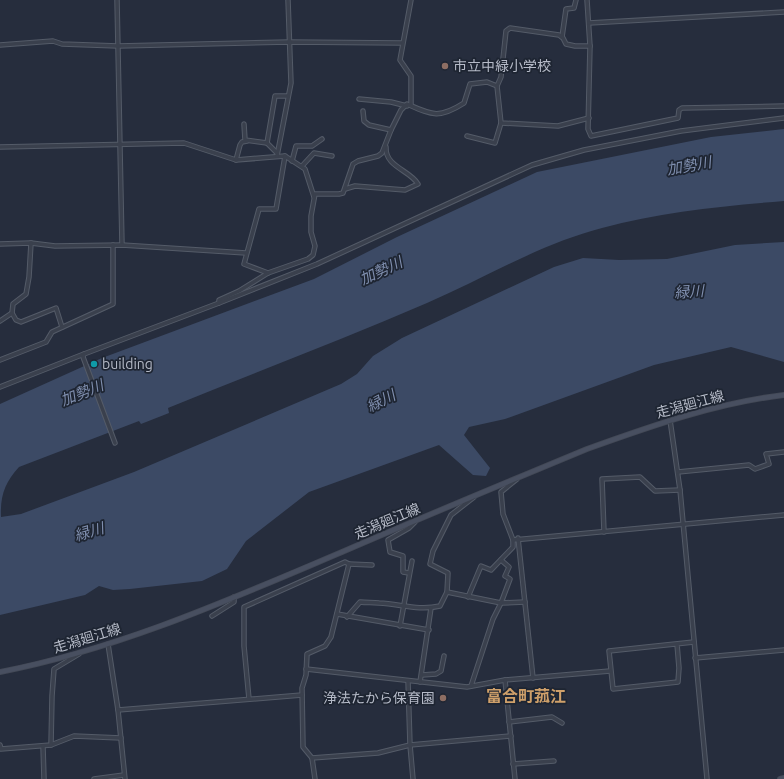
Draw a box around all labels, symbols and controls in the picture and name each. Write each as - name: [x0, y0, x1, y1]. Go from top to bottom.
- place label: 市立中緑小学校: [453, 58, 551, 74]
- marker: 市立中緑小学校: [440, 61, 450, 71]
- water label: 加勢川: [665, 153, 715, 178]
- water label: 加勢川: [357, 252, 407, 288]
- water label: 緑川: [673, 282, 707, 301]
- place label: building: [102, 356, 153, 372]
- marker: building: [89, 359, 99, 369]
- water label: 加勢川: [58, 375, 108, 409]
- water label: 緑川: [364, 385, 400, 415]
- street label: 走潟廻江線: [654, 387, 726, 421]
- street label: 走潟廻江線: [352, 500, 422, 542]
- water label: 緑川: [72, 519, 108, 544]
- street label: 走潟廻江線: [51, 620, 123, 656]
- district label: 富合町菰江: [486, 687, 566, 705]
- place label: 浄法たから保育園: [323, 690, 435, 706]
- marker: 浄法たから保育園: [438, 693, 448, 703]

